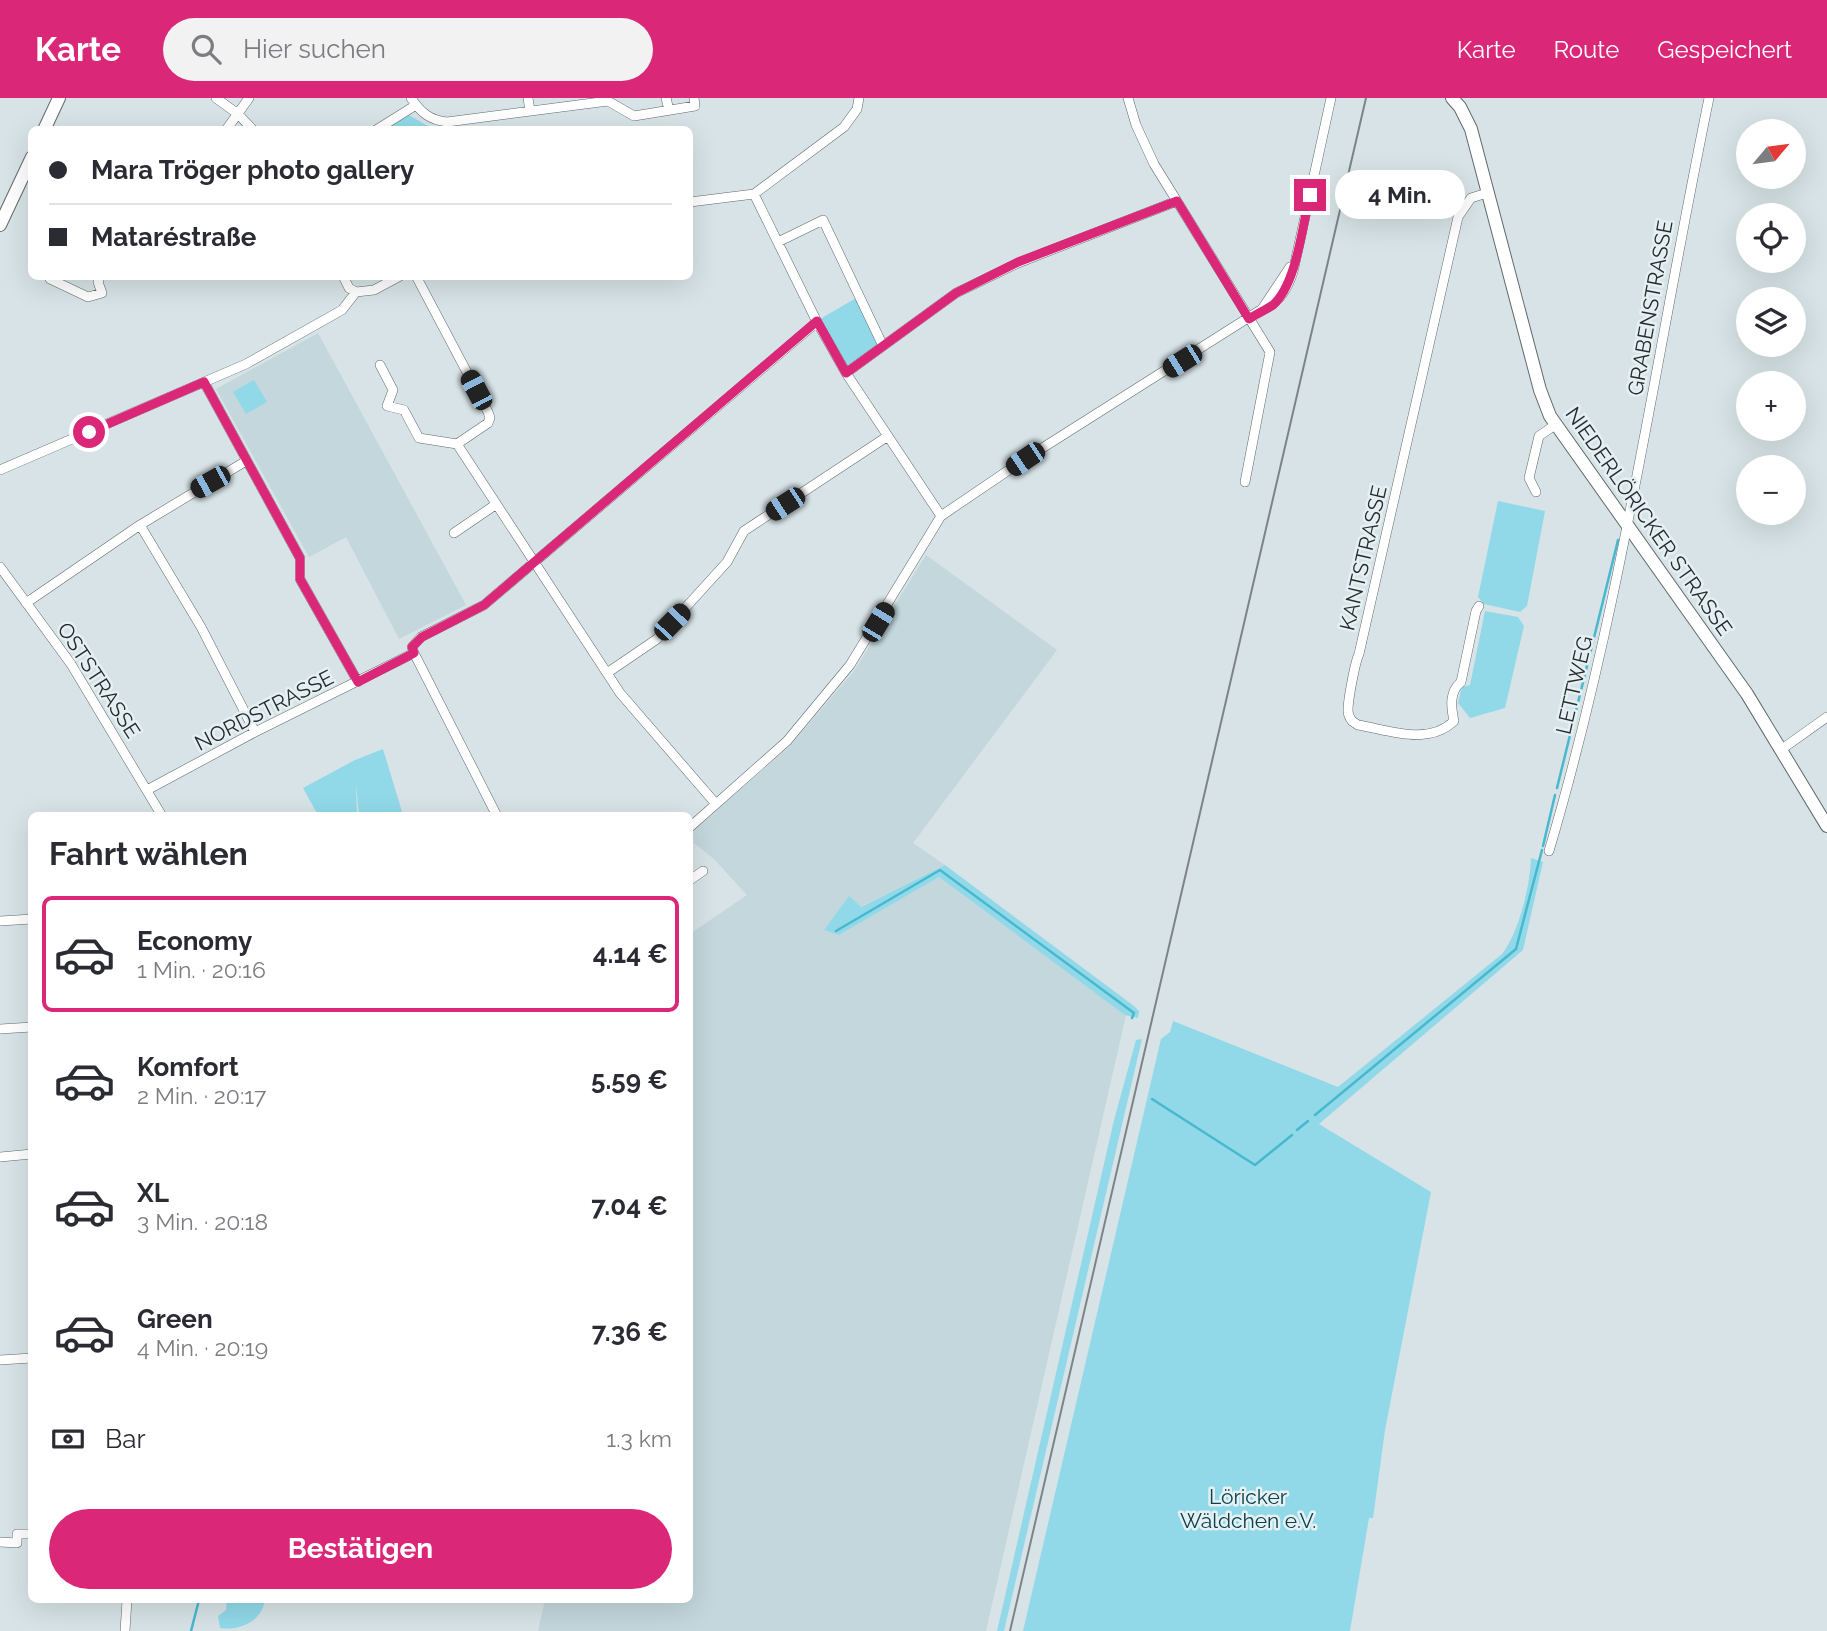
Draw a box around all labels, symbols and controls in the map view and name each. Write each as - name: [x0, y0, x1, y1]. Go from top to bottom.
- search box: [163, 18, 653, 81]
- text: Karte: [35, 30, 121, 69]
- icon: search: [187, 30, 225, 68]
- text: Hier suchen: [243, 34, 386, 64]
- text: Karte: [1457, 35, 1516, 64]
- text: Route: [1554, 35, 1619, 64]
- text: Gespeichert: [1657, 35, 1792, 64]
- north arrow: [1736, 119, 1806, 189]
- map controls: [1736, 119, 1806, 525]
- text: Mara Tröger photo gallery: [91, 155, 414, 185]
- callout: 4 Min.: [1334, 170, 1464, 220]
- route end: [1294, 179, 1326, 211]
- text: 4 Min.: [1368, 181, 1432, 208]
- button: locate: [1736, 203, 1806, 273]
- street label: GRABENSTRASSE: [1622, 219, 1678, 397]
- text: Mataréstraße: [91, 222, 256, 252]
- button: layers: [1736, 287, 1806, 357]
- car: [1159, 341, 1206, 381]
- car: [457, 367, 496, 413]
- button: +: [1736, 371, 1806, 441]
- street label: NIEDERLÖRICKER STRASSE: [1560, 402, 1738, 640]
- route start: [73, 416, 105, 448]
- car: [1002, 439, 1049, 479]
- button: −: [1736, 455, 1806, 525]
- car: [187, 463, 234, 501]
- street label: KANTSTRASSE: [1334, 483, 1392, 633]
- car: [762, 484, 809, 524]
- car: [859, 599, 898, 645]
- car: [650, 600, 695, 644]
- street label: OSTSTRASSE: [52, 618, 146, 742]
- street label: LETTWEG: [1551, 633, 1597, 737]
- street label: NORDSTRASSE: [191, 664, 337, 756]
- text: Fahrt wählen: [49, 835, 248, 872]
- icon: car: [53, 923, 116, 986]
- text: Economy: [137, 926, 252, 956]
- text: 4.14 €: [593, 939, 668, 969]
- text: 1 Min. · 20:16: [137, 956, 266, 983]
- icon: car: [53, 1049, 116, 1112]
- text: Komfort: [137, 1052, 239, 1082]
- text: 5.59 €: [591, 1065, 668, 1095]
- text: 2 Min. · 20:17: [137, 1082, 266, 1109]
- icon: car: [53, 1175, 116, 1238]
- text: XL: [137, 1178, 169, 1208]
- text: 7.04 €: [591, 1191, 668, 1221]
- text: 3 Min. · 20:18: [137, 1208, 268, 1235]
- icon: car: [53, 1301, 116, 1364]
- text: Green: [137, 1304, 213, 1334]
- text: 7.36 €: [592, 1317, 668, 1347]
- text: 4 Min. · 20:19: [137, 1334, 268, 1361]
- icon: cash: [49, 1420, 87, 1458]
- text: Bar: [105, 1424, 146, 1454]
- text: 1.3 km: [606, 1425, 672, 1452]
- park label: Löricker Wäldchen e.V.: [1180, 1484, 1316, 1533]
- button: Bestätigen: [49, 1509, 672, 1589]

